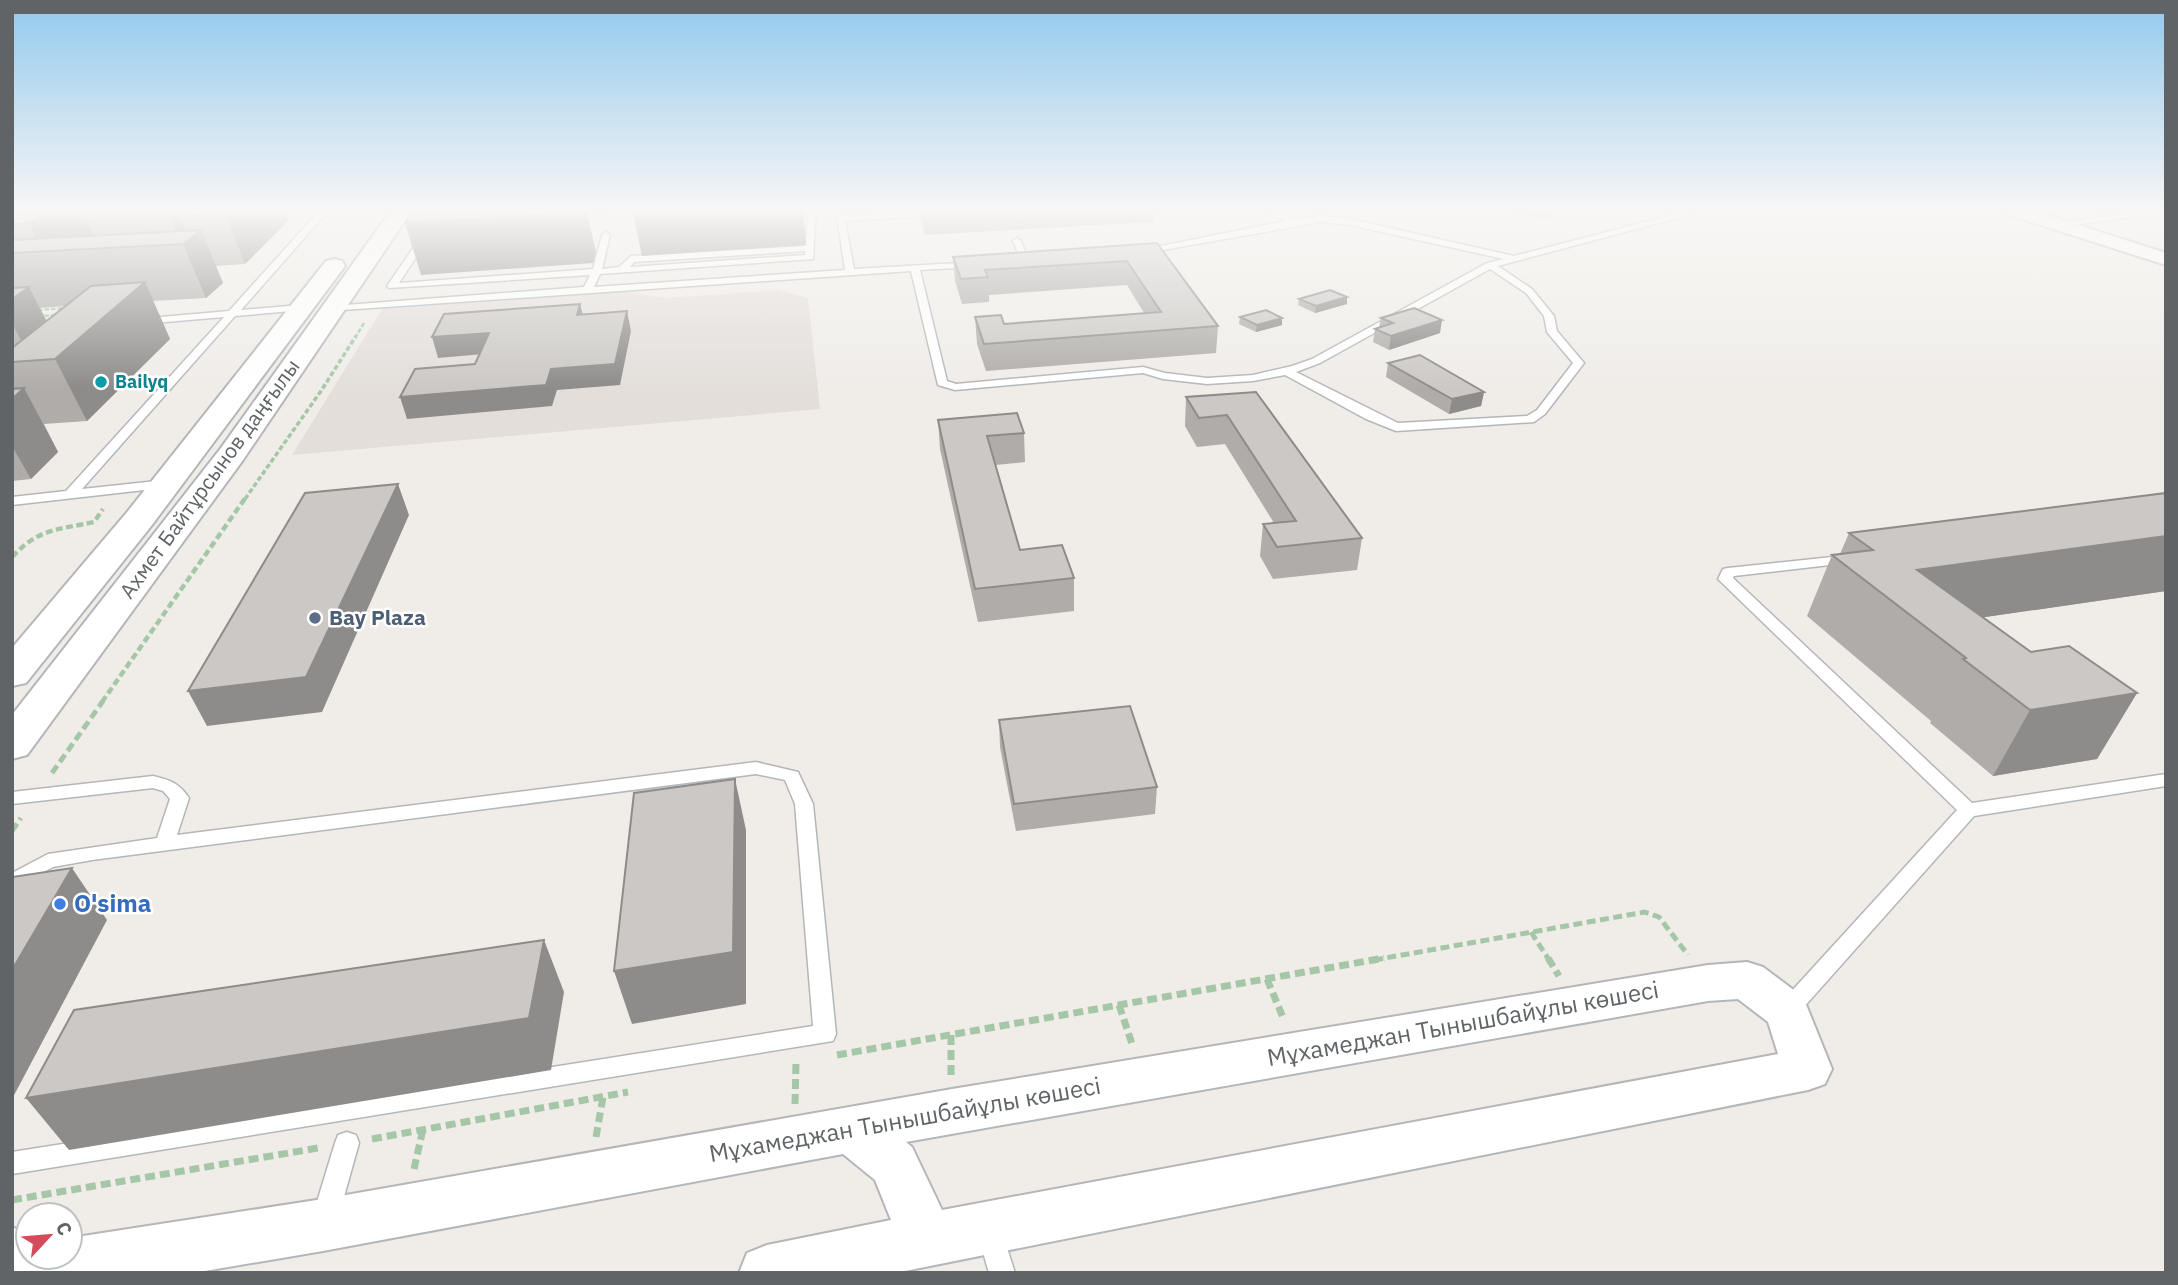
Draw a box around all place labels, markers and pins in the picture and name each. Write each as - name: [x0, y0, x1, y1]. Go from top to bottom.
- place label: Bailyq: [115, 370, 168, 393]
- marker: Bailyq: [93, 374, 109, 390]
- place label: Bay Plaza: [329, 603, 426, 631]
- marker: Bay Plaza: [307, 610, 323, 626]
- place label: O'sima: [74, 887, 151, 919]
- marker: O'sima: [52, 896, 68, 912]

